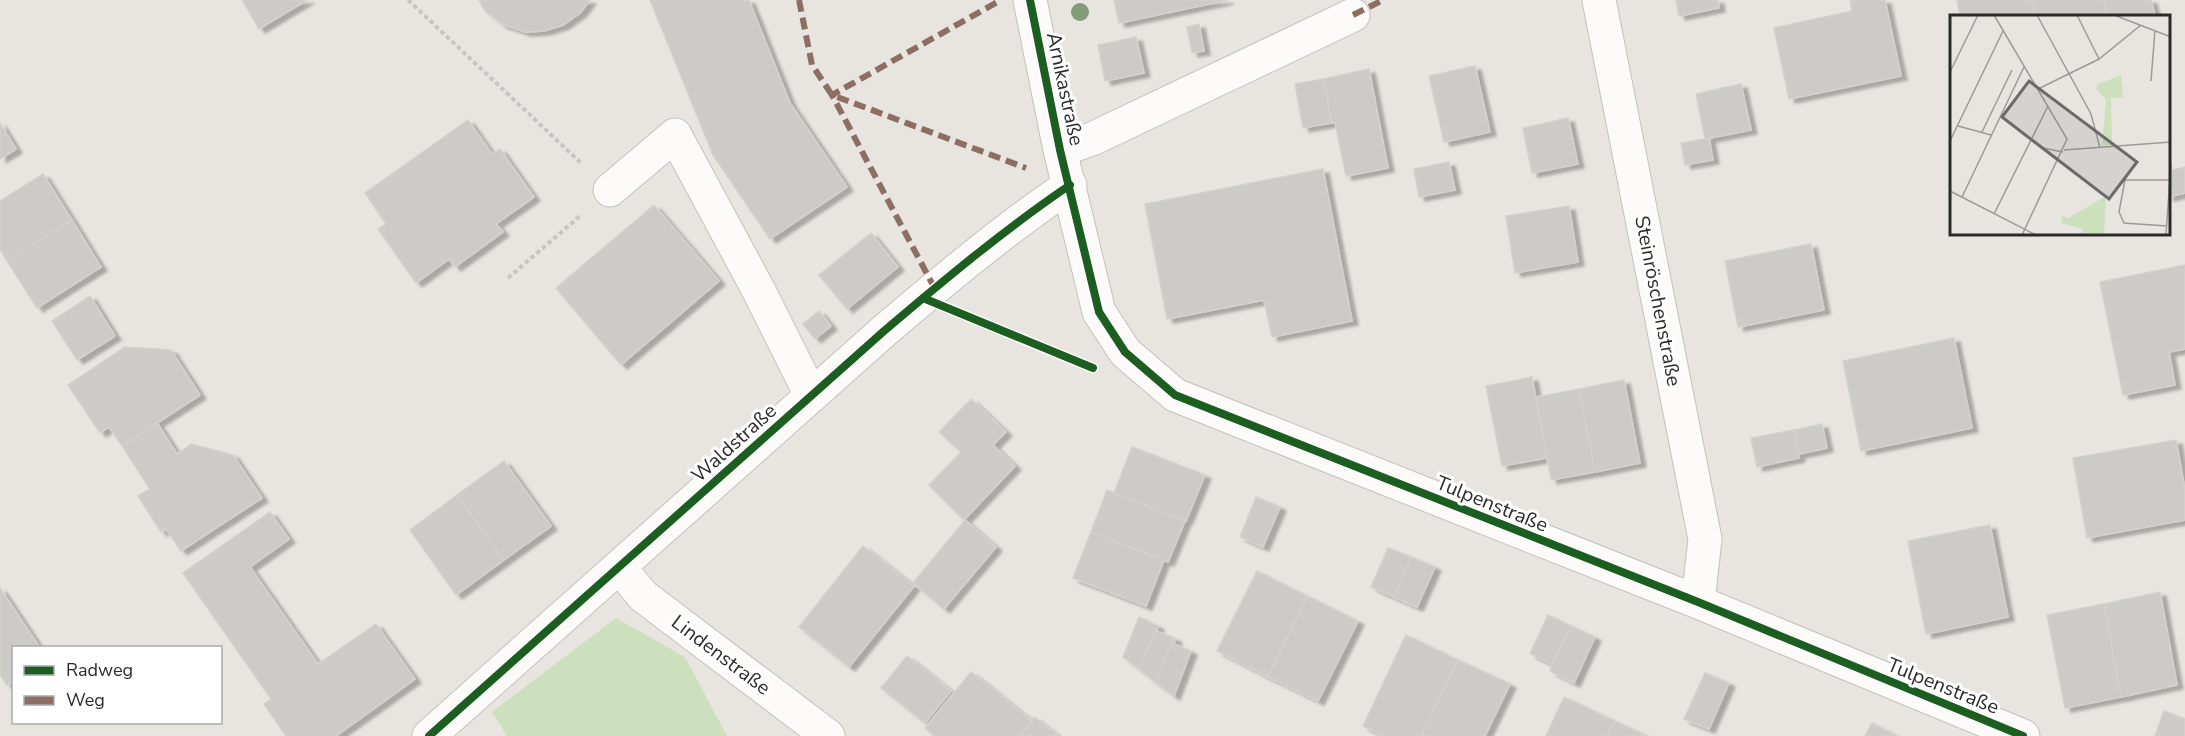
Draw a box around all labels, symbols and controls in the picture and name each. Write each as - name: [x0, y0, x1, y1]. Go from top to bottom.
- inset map: [1950, 15, 2170, 236]
- street label: Arnikastraße: [1040, 30, 1090, 148]
- street label: Steinröschenstraße: [1628, 213, 1688, 389]
- street label: Waldstraße: [686, 397, 782, 489]
- street label: Tulpenstraße: [1432, 469, 1552, 539]
- street label: Lindenstraße: [666, 609, 776, 701]
- legend: [12, 646, 222, 724]
- street label: Tulpenstraße: [1883, 651, 2003, 721]
- text: Radweg: [66, 658, 133, 682]
- text: Weg: [66, 688, 105, 712]

